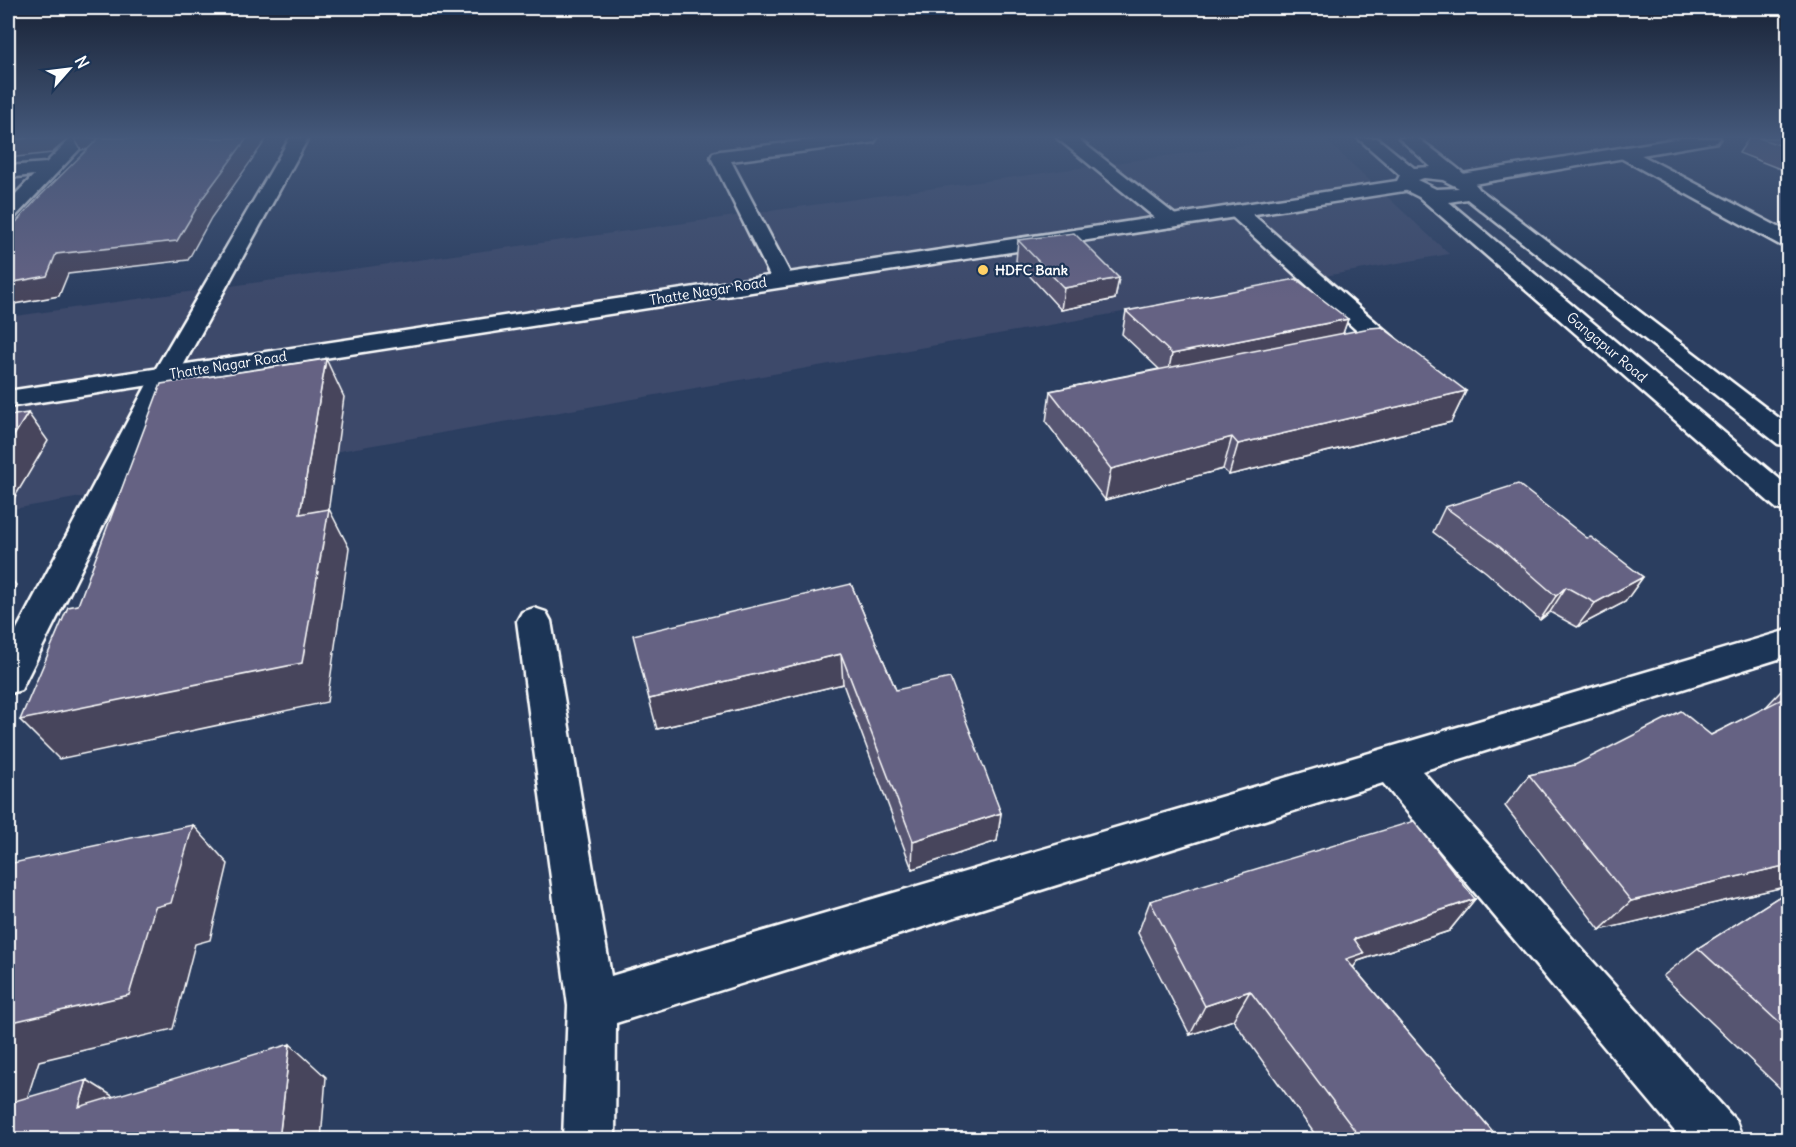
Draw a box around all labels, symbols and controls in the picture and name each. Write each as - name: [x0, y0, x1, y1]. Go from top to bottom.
- north arrow: [39, 39, 99, 99]
- text: N: [71, 52, 94, 72]
- place label: HDFC Bank: [995, 261, 1068, 279]
- marker: HDFC Bank: [976, 263, 990, 277]
- street label: Thatte Nagar Road: [648, 273, 768, 309]
- street label: Gangapur Road: [1563, 308, 1651, 386]
- street label: Thatte Nagar Road: [168, 347, 288, 383]

